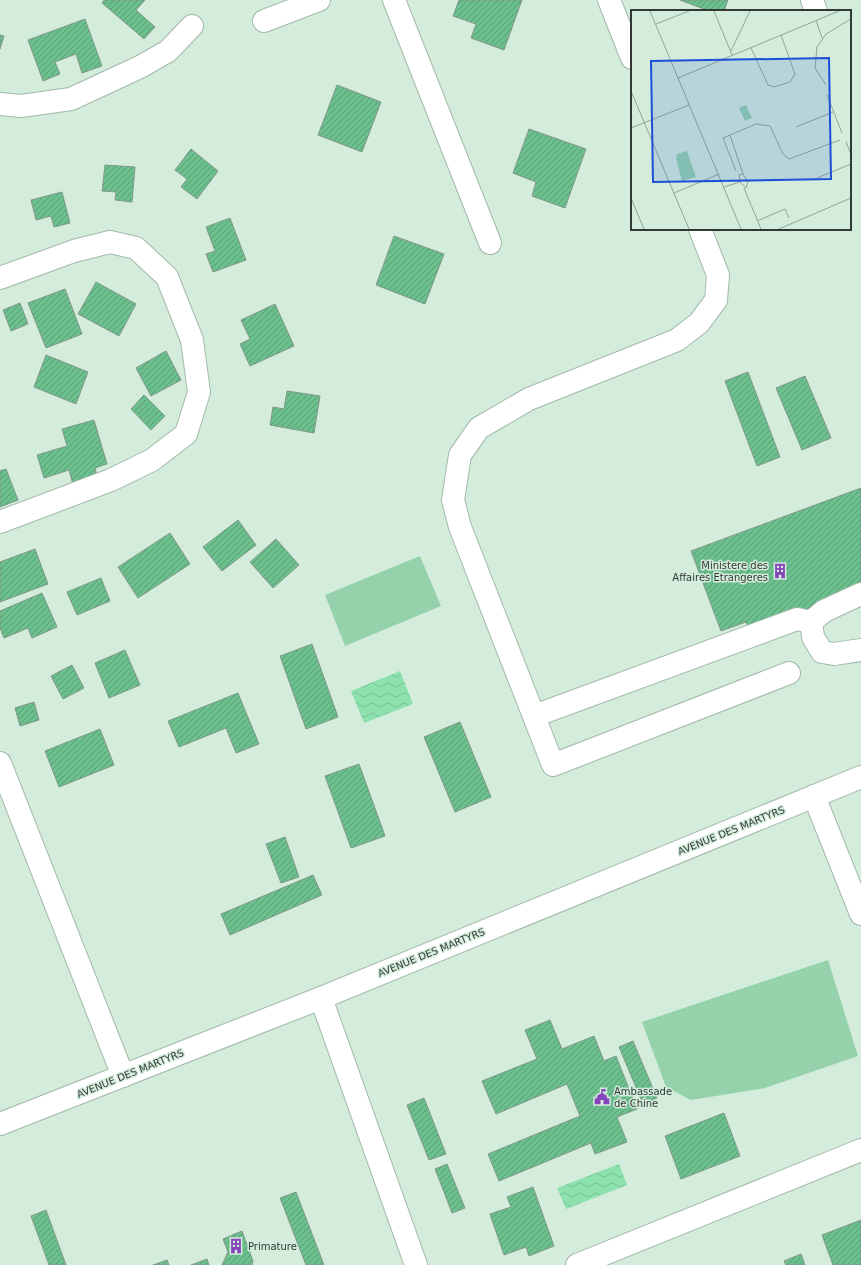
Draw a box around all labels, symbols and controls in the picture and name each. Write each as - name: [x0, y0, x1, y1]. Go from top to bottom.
- inset map: [631, 10, 851, 230]
- place label: Ministere des Affaires Etrangeres: [672, 560, 768, 583]
- building icon: Ministere des Affaires Etrangeres: [771, 562, 789, 580]
- street label: AVENUE DES MARTYRS: [676, 804, 786, 857]
- street label: AVENUE DES MARTYRS: [376, 926, 486, 979]
- street label: AVENUE DES MARTYRS: [75, 1047, 185, 1100]
- place label: Ambassade de Chine: [614, 1086, 672, 1109]
- public building icon: Ambassade de Chine: [593, 1088, 611, 1106]
- building icon: Primature: [227, 1237, 245, 1255]
- place label: Primature: [248, 1241, 297, 1252]

